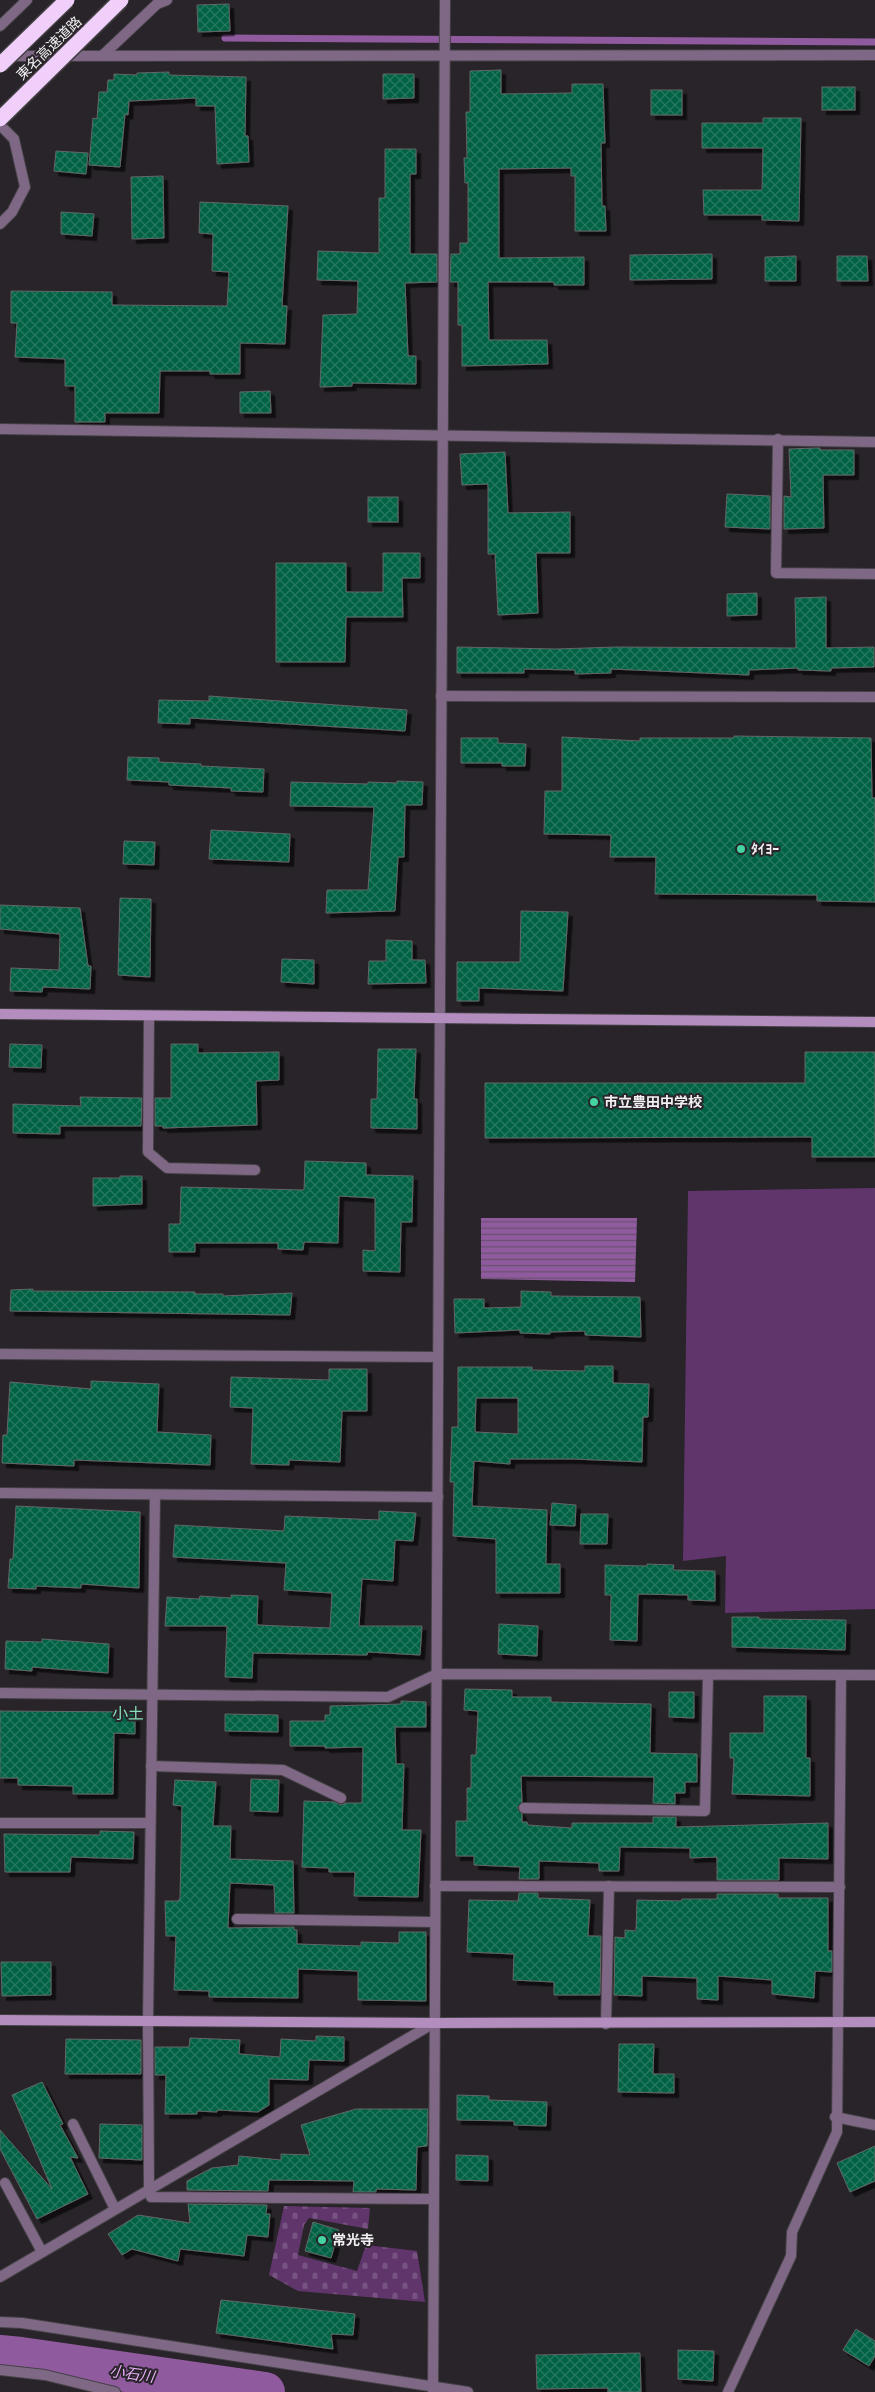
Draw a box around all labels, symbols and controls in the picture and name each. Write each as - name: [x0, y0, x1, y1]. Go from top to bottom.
- street label: 東名高速道路: [13, 13, 85, 83]
- place label: ﾀｲﾖｰ: [751, 841, 779, 857]
- marker: ﾀｲﾖｰ: [735, 843, 747, 855]
- place label: 市立豊田中学校: [604, 1094, 702, 1110]
- marker: 市立豊田中学校: [588, 1096, 600, 1108]
- district label: 小土: [112, 1704, 144, 1723]
- place label: 常光寺: [332, 2232, 374, 2248]
- marker: 常光寺: [316, 2234, 328, 2246]
- water label: 小石川: [108, 2362, 158, 2386]

